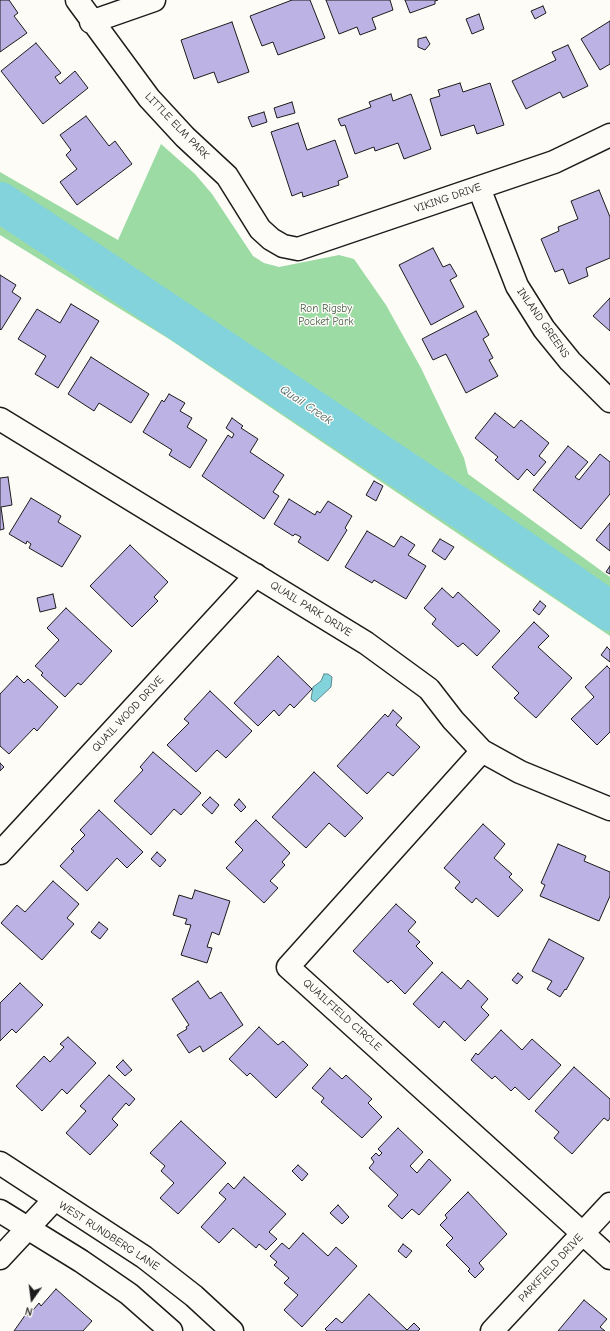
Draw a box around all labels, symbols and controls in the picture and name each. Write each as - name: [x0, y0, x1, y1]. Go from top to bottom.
- street label: LITTLE ELM PARK: [142, 90, 212, 162]
- street label: VIKING DRIVE: [413, 180, 483, 216]
- street label: INLAND GREENS: [514, 286, 572, 360]
- park label: Ron Rigsby Pocket Park: [298, 302, 354, 328]
- water label: Quail Creek: [277, 382, 335, 428]
- street label: QUAIL PARK DRIVE: [268, 579, 354, 639]
- street label: QUAIL WOOD DRIVE: [89, 673, 167, 755]
- street label: QUAILFIELD CIRCLE: [300, 976, 384, 1054]
- street label: WEST RUNDBERG LANE: [56, 1199, 162, 1273]
- street label: PARKFIELD DRIVE: [516, 1231, 586, 1305]
- north arrow: [12, 1279, 52, 1319]
- text: N: [24, 1304, 34, 1318]

